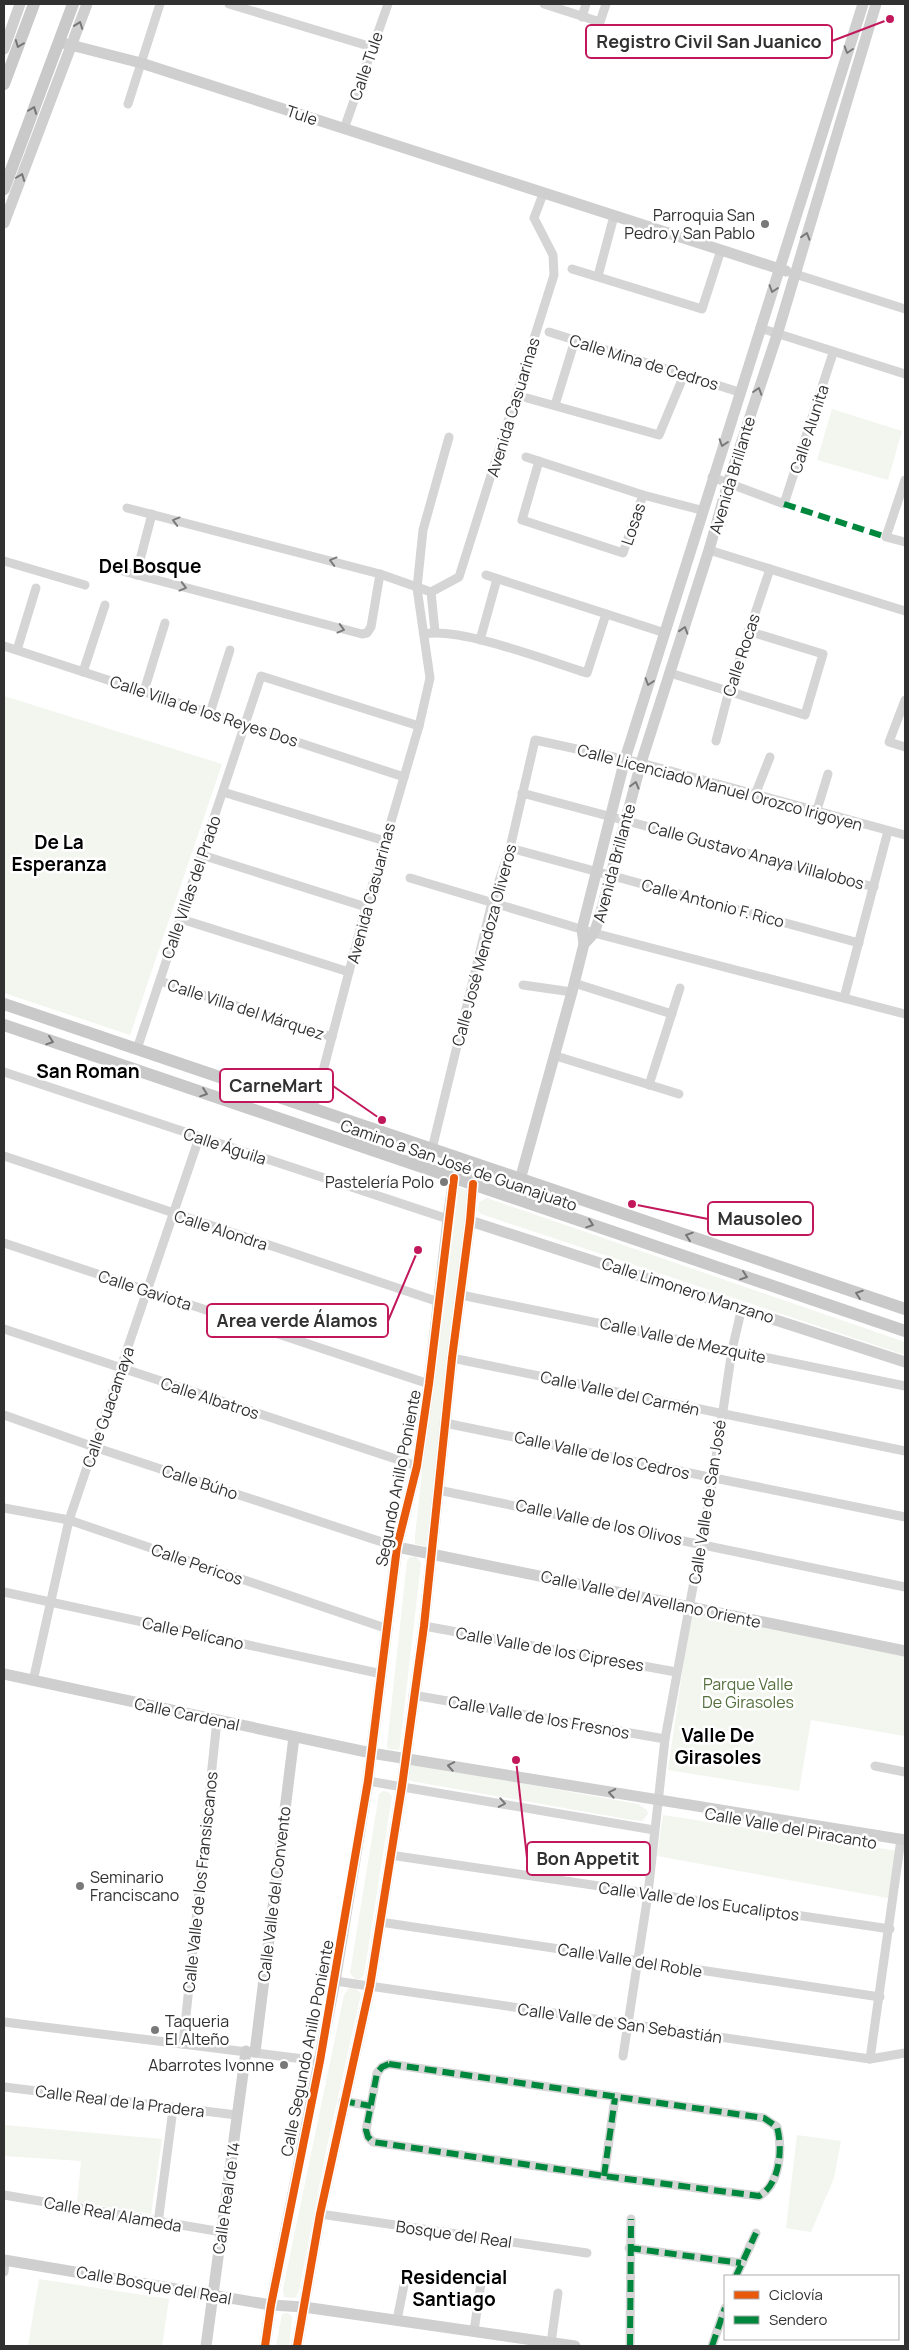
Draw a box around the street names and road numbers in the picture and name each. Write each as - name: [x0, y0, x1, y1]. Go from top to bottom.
- street label: Calle Tule: [344, 29, 388, 103]
- street label: Tule: [284, 100, 320, 130]
- street label: Calle Mina de Cedros: [567, 329, 721, 395]
- street label: Avenida Casuarinas: [481, 335, 545, 479]
- street label: Calle Alunita: [784, 382, 834, 476]
- street label: Avenida Brillante: [704, 414, 760, 536]
- street label: Losas: [616, 500, 650, 548]
- street label: Calle Rocas: [717, 611, 765, 699]
- street label: Calle Villa de los Reyes Dos: [107, 670, 301, 752]
- street label: Calle Licenciado Manuel Orozco Irigoyen: [575, 738, 865, 836]
- street label: Avenida Brillante: [588, 801, 640, 925]
- street label: Calle Villas del Prado: [156, 812, 226, 962]
- street label: Calle Gustavo Anaya Villalobos: [645, 815, 867, 895]
- street label: Avenida Casuarinas: [342, 820, 400, 966]
- street label: Calle José Mendoza Oliveros: [446, 841, 522, 1049]
- street label: Calle Antonio F. Rico: [639, 873, 787, 933]
- street label: Calle Villa del Márquez: [165, 973, 327, 1045]
- street label: Camino a San José de Guanajuato: [338, 1114, 580, 1216]
- street label: Calle Águila: [181, 1122, 269, 1170]
- street label: Calle Alondra: [171, 1205, 271, 1255]
- street label: Calle Limonero Manzano: [599, 1252, 777, 1328]
- street label: Calle Gaviota: [96, 1265, 194, 1315]
- street label: Calle Valle de Mezquite: [598, 1312, 768, 1368]
- street label: Calle Guacamaya: [77, 1344, 139, 1470]
- street label: Calle Valle del Carmén: [538, 1365, 702, 1421]
- street label: Calle Albatros: [158, 1372, 262, 1424]
- street label: Segundo Anillo Poniente: [370, 1388, 426, 1568]
- street label: Calle Valle de San José: [683, 1418, 731, 1586]
- street label: Calle Valle de los Cedros: [512, 1426, 692, 1484]
- street label: Calle Búho: [159, 1459, 241, 1505]
- street label: Calle Valle de los Olivos: [514, 1494, 684, 1550]
- street label: Calle Pericos: [148, 1538, 246, 1590]
- street label: Calle Valle del Avellano Oriente: [539, 1565, 763, 1633]
- street label: Calle Pelícano: [140, 1611, 246, 1655]
- street label: Calle Valle de los Cipreses: [454, 1622, 646, 1676]
- street label: Calle Valle de los Fresnos: [447, 1690, 631, 1744]
- street label: Calle Cardenal: [132, 1692, 242, 1736]
- street label: Calle Valle de los Fransiscanos: [177, 1770, 223, 1994]
- street label: Calle Valle del Piracanto: [703, 1802, 879, 1854]
- street label: Calle Valle del Convento: [252, 1805, 296, 1983]
- street label: Calle Valle de los Eucaliptos: [597, 1876, 801, 1926]
- street label: Calle Segundo Anillo Poniente: [275, 1938, 339, 2158]
- street label: Calle Valle del Roble: [556, 1938, 704, 1982]
- street label: Calle Valle de San Sebastián: [516, 1998, 724, 2048]
- street label: Calle Real de la Pradera: [34, 2080, 206, 2122]
- street label: Calle Real de 14: [207, 2140, 245, 2256]
- street label: Calle Real Alameda: [42, 2191, 184, 2237]
- street label: Bosque del Real: [395, 2215, 513, 2253]
- street label: Calle Bosque del Real: [75, 2261, 233, 2309]

